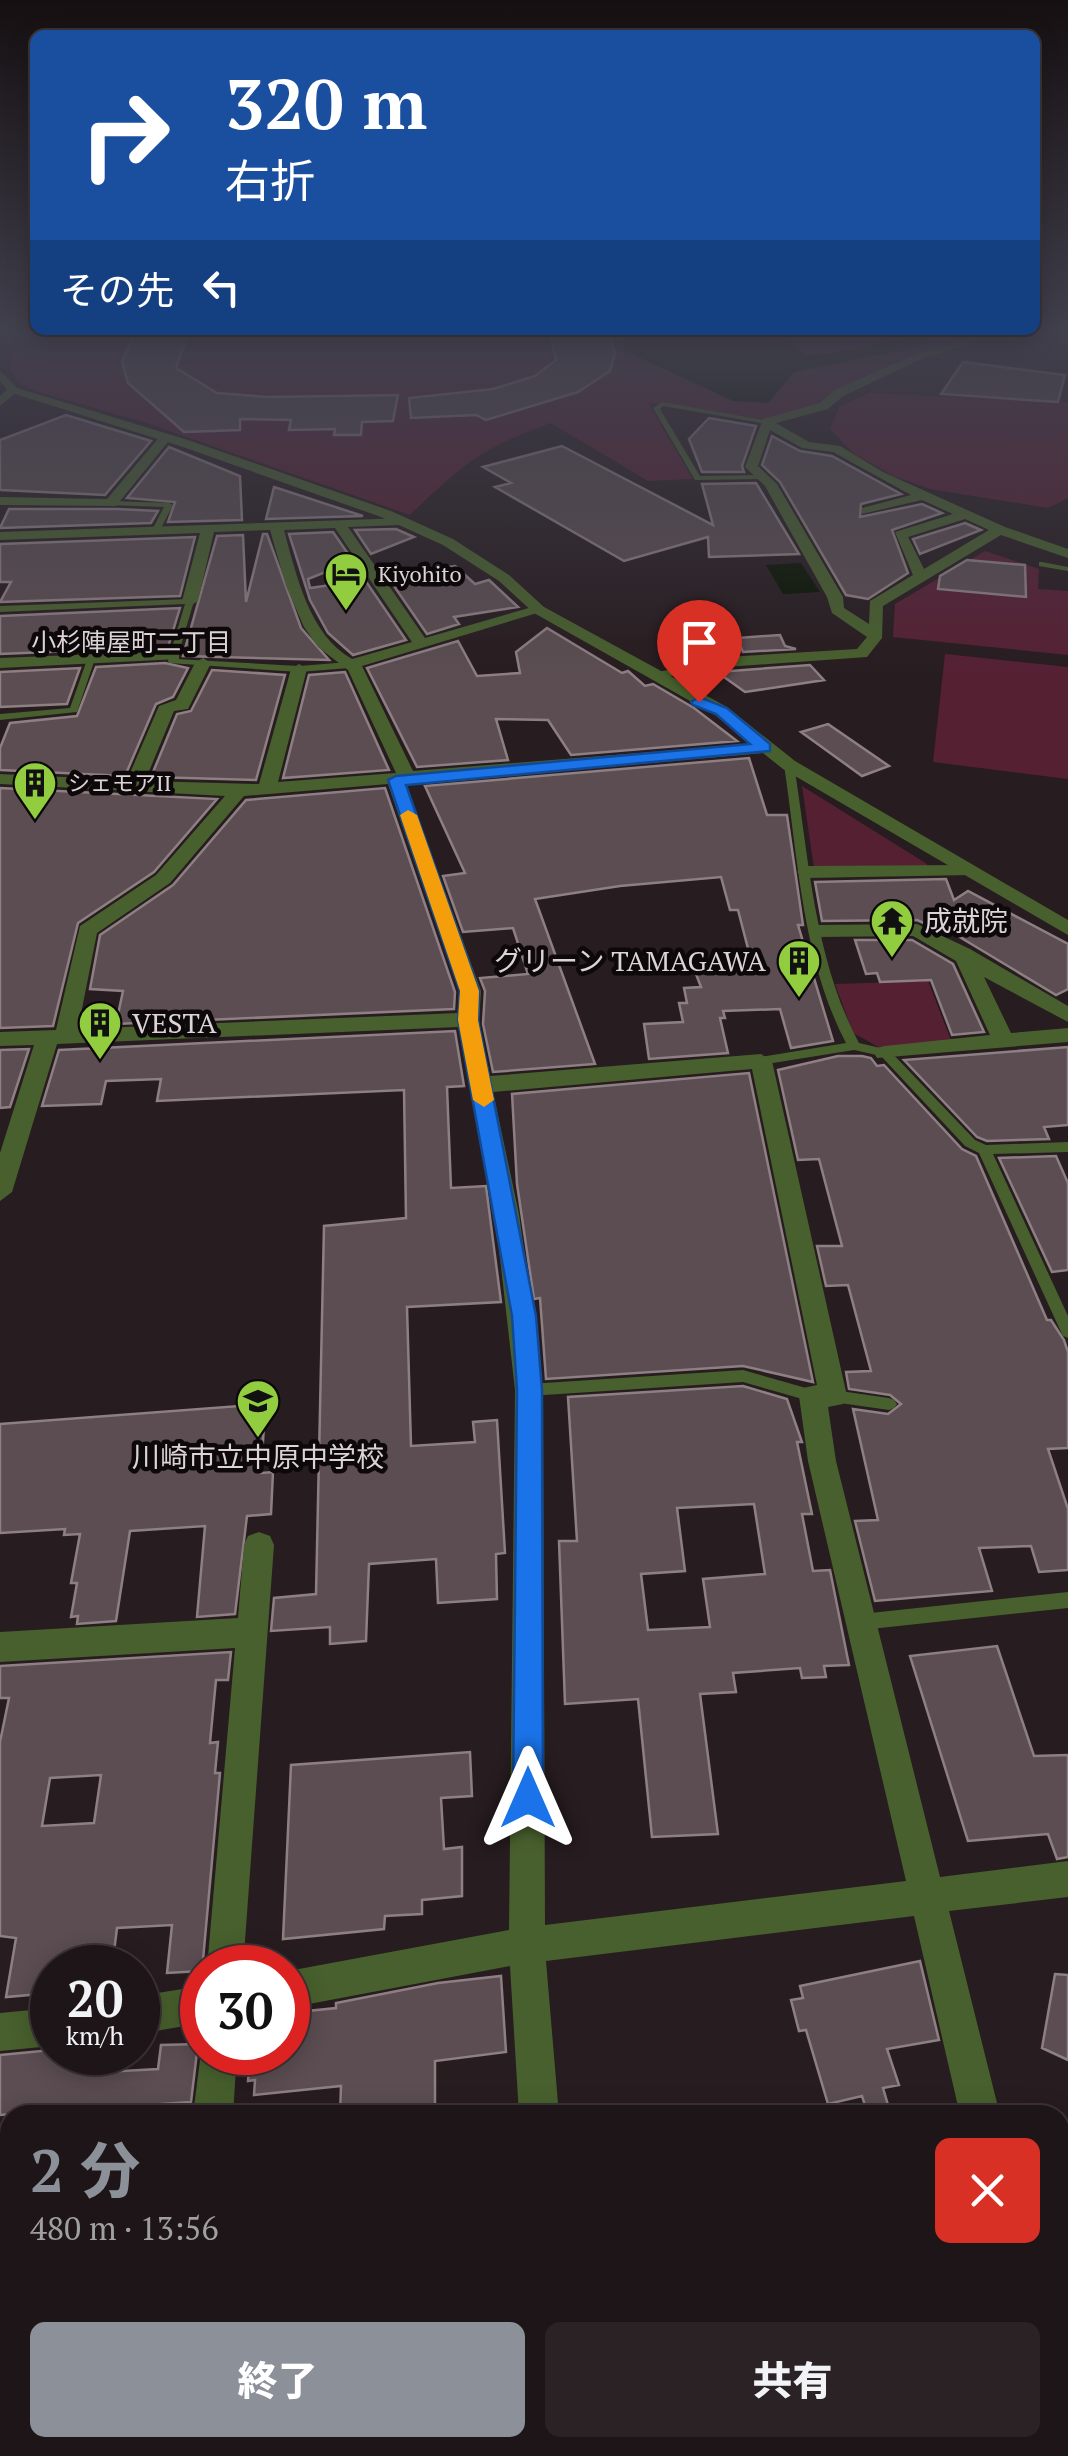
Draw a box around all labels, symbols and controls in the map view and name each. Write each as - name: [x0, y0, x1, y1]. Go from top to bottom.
- text: 320 m: [225, 56, 427, 149]
- icon: right: [60, 70, 190, 200]
- text: 右折: [225, 150, 315, 210]
- icon: left: [194, 260, 249, 315]
- text: その先: [60, 265, 174, 315]
- hotel icon: Kiyohito: [323, 551, 369, 612]
- place label: Kiyohito: [378, 559, 462, 588]
- pin: [657, 600, 742, 703]
- icon: arrive: [672, 615, 727, 670]
- district label: 小杉陣屋町二丁目: [31, 625, 231, 658]
- building icon: シェモアII: [12, 760, 58, 821]
- place label: シェモアII: [68, 768, 172, 797]
- temple icon: 成就院: [869, 898, 915, 959]
- place label: 成就院: [924, 902, 1008, 939]
- building icon: グリーン TAMAGAWA: [776, 938, 822, 999]
- place label: グリーン TAMAGAWA: [494, 942, 767, 979]
- building icon: VESTA: [77, 1000, 123, 1061]
- place label: VESTA: [132, 1004, 218, 1041]
- school or university icon: 川崎市立中原中学校: [235, 1378, 281, 1439]
- place label: 川崎市立中原中学校: [132, 1438, 384, 1475]
- position arrow: [476, 1746, 580, 1850]
- speed limit sign: 30: [180, 1945, 310, 2075]
- text: 20: [67, 1965, 123, 2031]
- text: km/h: [66, 2019, 124, 2052]
- text: 2 分: [30, 2130, 140, 2209]
- button: close: [935, 2138, 1040, 2243]
- text: 480 m · 13:56: [30, 2207, 218, 2249]
- button: 終了: [30, 2322, 525, 2437]
- button: 共有: [545, 2322, 1040, 2437]

